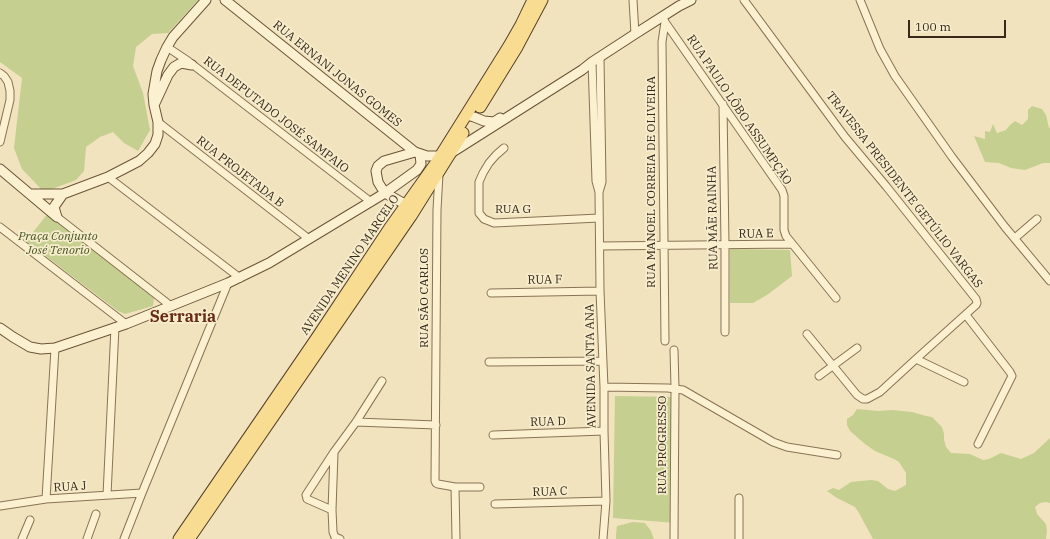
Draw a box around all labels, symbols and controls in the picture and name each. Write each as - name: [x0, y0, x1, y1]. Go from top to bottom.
- scale bar: [910, 12, 1008, 38]
- street label: RUA ERNANI JONAS GOMES: [270, 18, 404, 130]
- text: 100 m: [915, 19, 951, 34]
- street label: RUA PAULO LÔBO ASSUMPÇÃO: [683, 32, 795, 188]
- street label: RUA DEPUTADO JOSÉ SAMPAIO: [200, 54, 352, 176]
- street label: RUA MANOEL CORREIA DE OLIVEIRA: [645, 76, 659, 288]
- street label: TRAVESSA PRESIDENTE GETÚLIO VARGAS: [823, 89, 985, 291]
- street label: RUA PROJETADA B: [193, 133, 287, 211]
- street label: RUA MÃE RAINHA: [705, 166, 721, 270]
- street label: AVENIDA MENINO MARCELO: [298, 192, 402, 338]
- street label: RUA G: [495, 203, 531, 217]
- street label: RUA E: [738, 226, 774, 242]
- park label: Praça Conjunto José Tenorio: [18, 230, 98, 258]
- street label: RUA SÃO CARLOS: [418, 248, 432, 348]
- street label: RUA F: [527, 272, 563, 288]
- street label: AVENIDA SANTA ANA: [583, 304, 599, 428]
- district label: Serraria: [150, 307, 216, 327]
- street label: RUA PROGRESSO: [656, 396, 670, 494]
- street label: RUA D: [530, 414, 566, 430]
- street label: RUA J: [53, 479, 87, 495]
- street label: RUA C: [532, 484, 568, 500]

